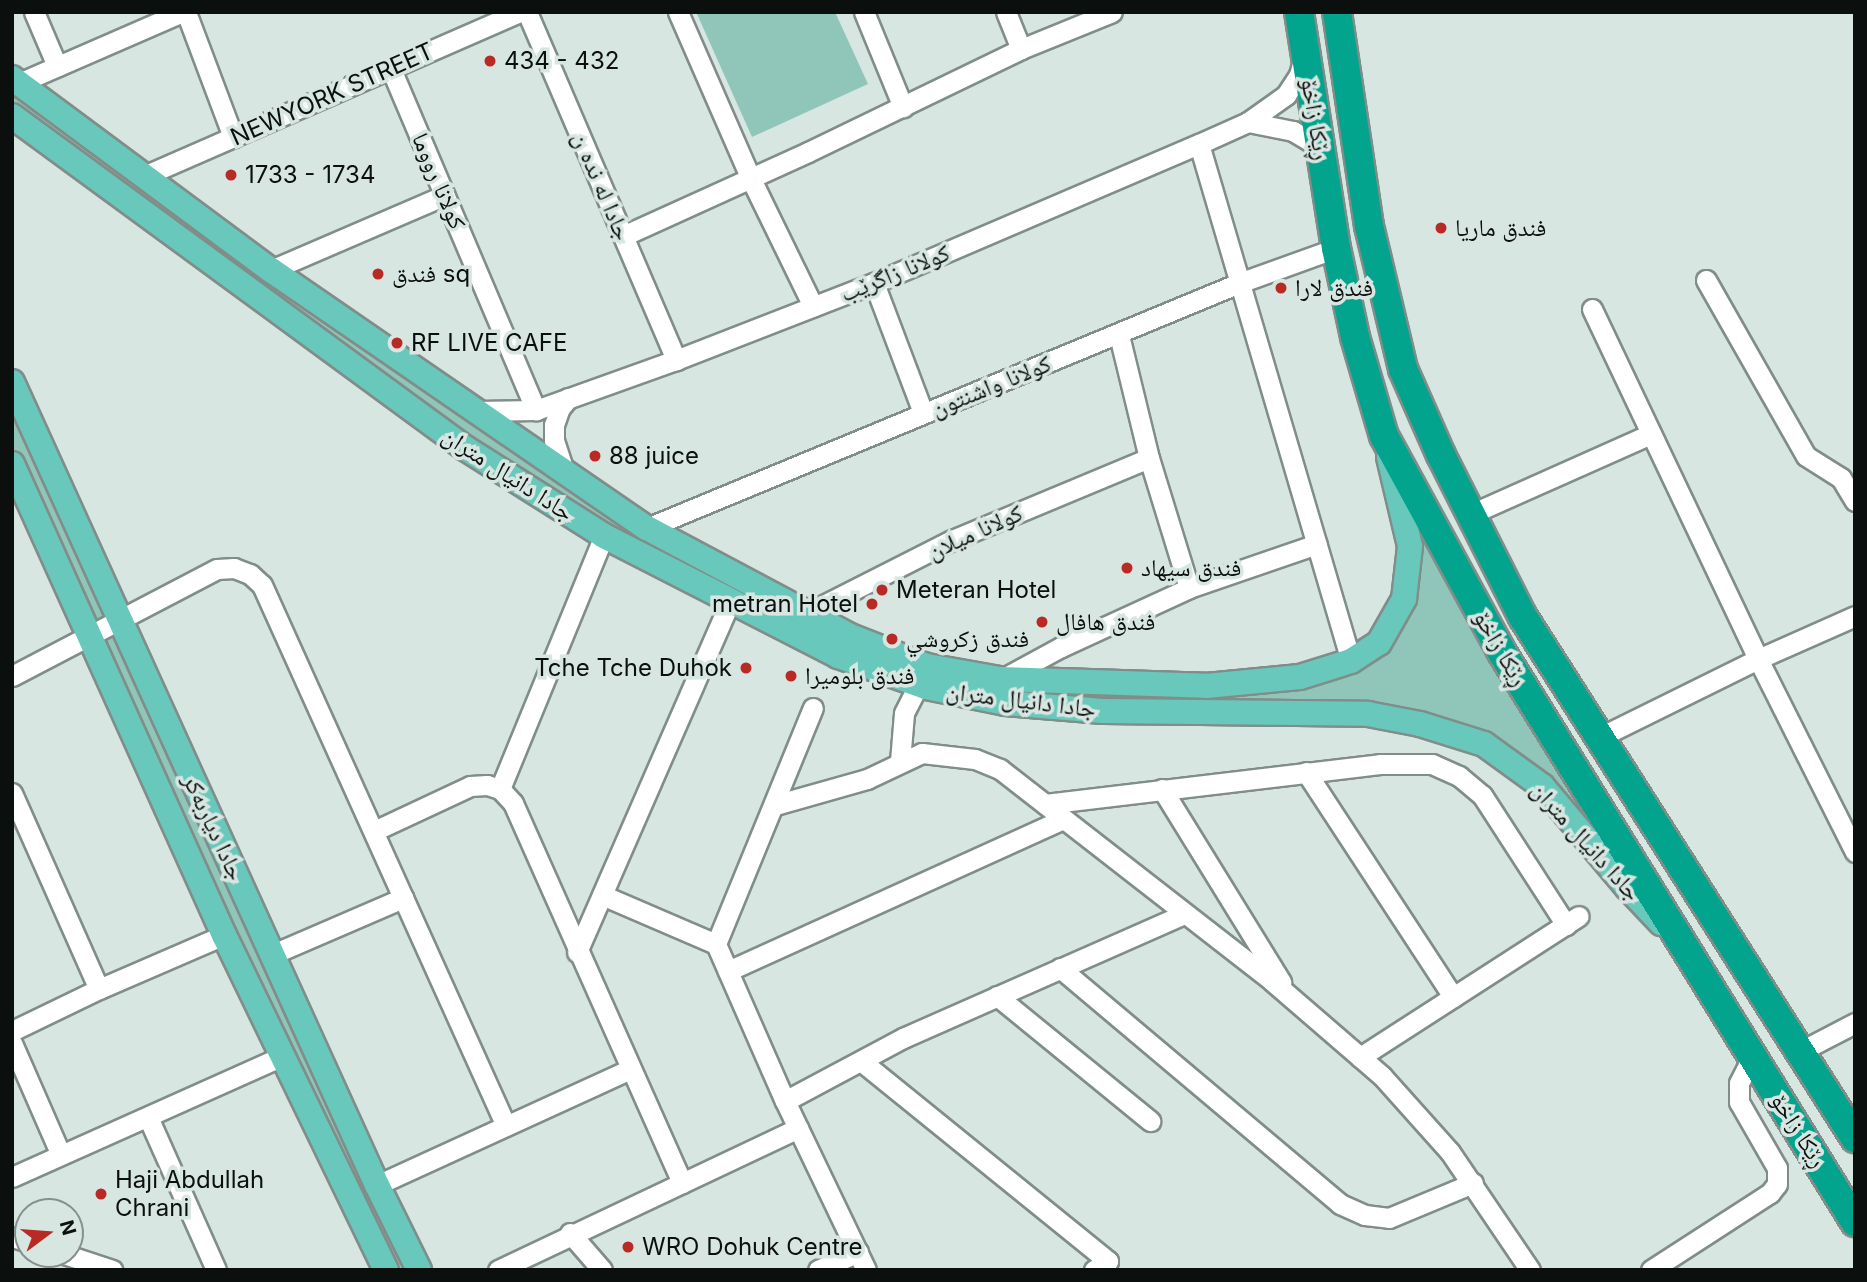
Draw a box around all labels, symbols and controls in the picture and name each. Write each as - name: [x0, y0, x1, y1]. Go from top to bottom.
- street label: NEWYORK STREET: [226, 36, 438, 152]
- place label: 434 - 432: [504, 47, 619, 75]
- marker: 434 - 432: [482, 53, 498, 69]
- street label: ڕێکا زاخۆ: [1295, 76, 1337, 162]
- street label: جادا له نده ن: [566, 127, 638, 245]
- street label: كولانا رووما: [406, 129, 472, 233]
- place label: 1733 - 1734: [245, 161, 375, 189]
- marker: 1733 - 1734: [223, 167, 239, 183]
- place label: فندق ماريا: [1455, 214, 1546, 242]
- marker: فندق ماريا: [1433, 220, 1449, 236]
- street label: كولانا زاگرێب: [836, 238, 954, 308]
- place label: فندق sq: [392, 260, 470, 288]
- marker: فندق sq: [370, 266, 386, 282]
- place label: فندق لارا: [1295, 274, 1373, 302]
- marker: فندق لارا: [1273, 280, 1289, 296]
- place label: RF LIVE CAFE: [411, 329, 567, 357]
- marker: RF LIVE CAFE: [389, 335, 405, 351]
- street label: كولانا واشنتون: [927, 349, 1055, 423]
- street label: جادا دانيال متران: [437, 421, 579, 527]
- place label: 88 juice: [609, 442, 699, 470]
- marker: 88 juice: [587, 448, 603, 464]
- street label: كولانا ميلان: [923, 498, 1027, 566]
- place label: فندق سيهاد: [1141, 554, 1241, 582]
- marker: فندق سيهاد: [1119, 560, 1135, 576]
- place label: Meteran Hotel: [896, 576, 1056, 604]
- marker: Meteran Hotel: [874, 582, 890, 598]
- place label: metran Hotel: [712, 590, 858, 618]
- marker: metran Hotel: [864, 596, 880, 612]
- street label: ڕێکا زاخۆ: [1468, 605, 1534, 691]
- place label: فندق هافال: [1056, 608, 1155, 636]
- marker: فندق هافال: [1034, 614, 1050, 630]
- place label: فندق زكروشي: [906, 625, 1029, 653]
- marker: فندق زكروشي: [884, 631, 900, 647]
- place label: Tche Tche Duhok: [534, 654, 732, 682]
- marker: Tche Tche Duhok: [738, 660, 754, 676]
- place label: فندق بلوميرا: [805, 662, 914, 690]
- marker: فندق بلوميرا: [783, 668, 799, 684]
- street label: جادا دانيال متران: [944, 677, 1098, 723]
- street label: جادا دیاربه‌كر: [177, 769, 251, 885]
- street label: جادا دانيال متران: [1525, 775, 1647, 907]
- street label: ڕێکا زاخۆ: [1765, 1087, 1833, 1173]
- place label: Haji Abdullah Chrani: [115, 1166, 264, 1222]
- marker: Haji Abdullah Chrani: [93, 1186, 109, 1202]
- north arrow: [14, 1198, 84, 1268]
- text: N: [55, 1217, 81, 1238]
- place label: WRO Dohuk Centre: [642, 1233, 862, 1261]
- marker: WRO Dohuk Centre: [620, 1239, 636, 1255]

